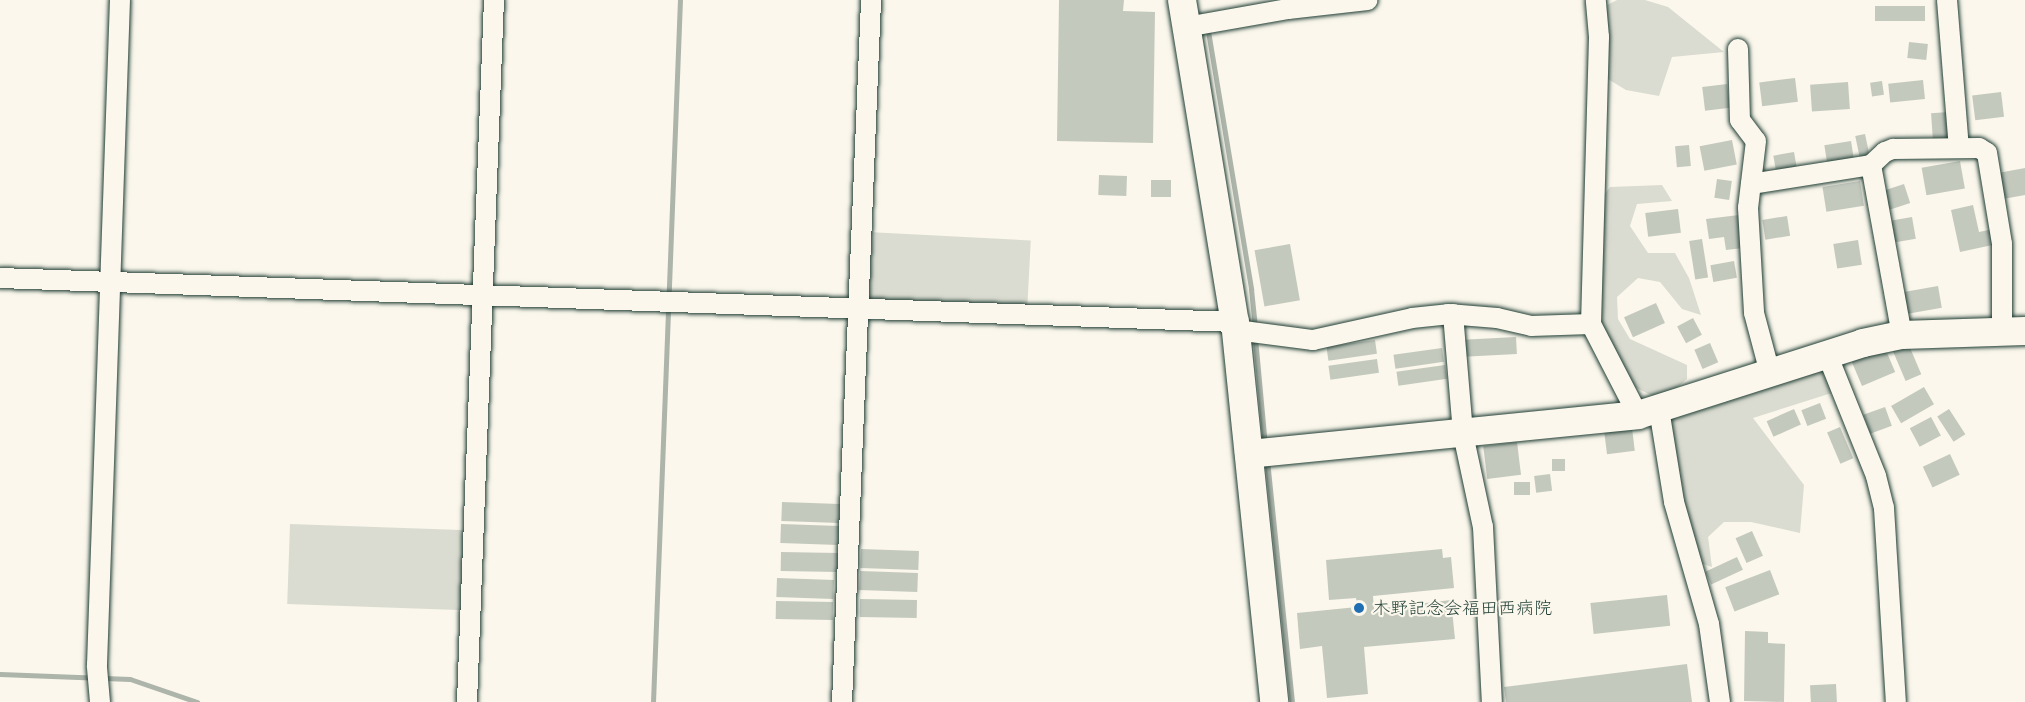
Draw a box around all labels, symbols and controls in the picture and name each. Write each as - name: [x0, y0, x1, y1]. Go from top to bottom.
- place label: 木野記念会福田西病院: [1372, 597, 1552, 619]
- marker: 木野記念会福田西病院: [1350, 599, 1368, 617]

